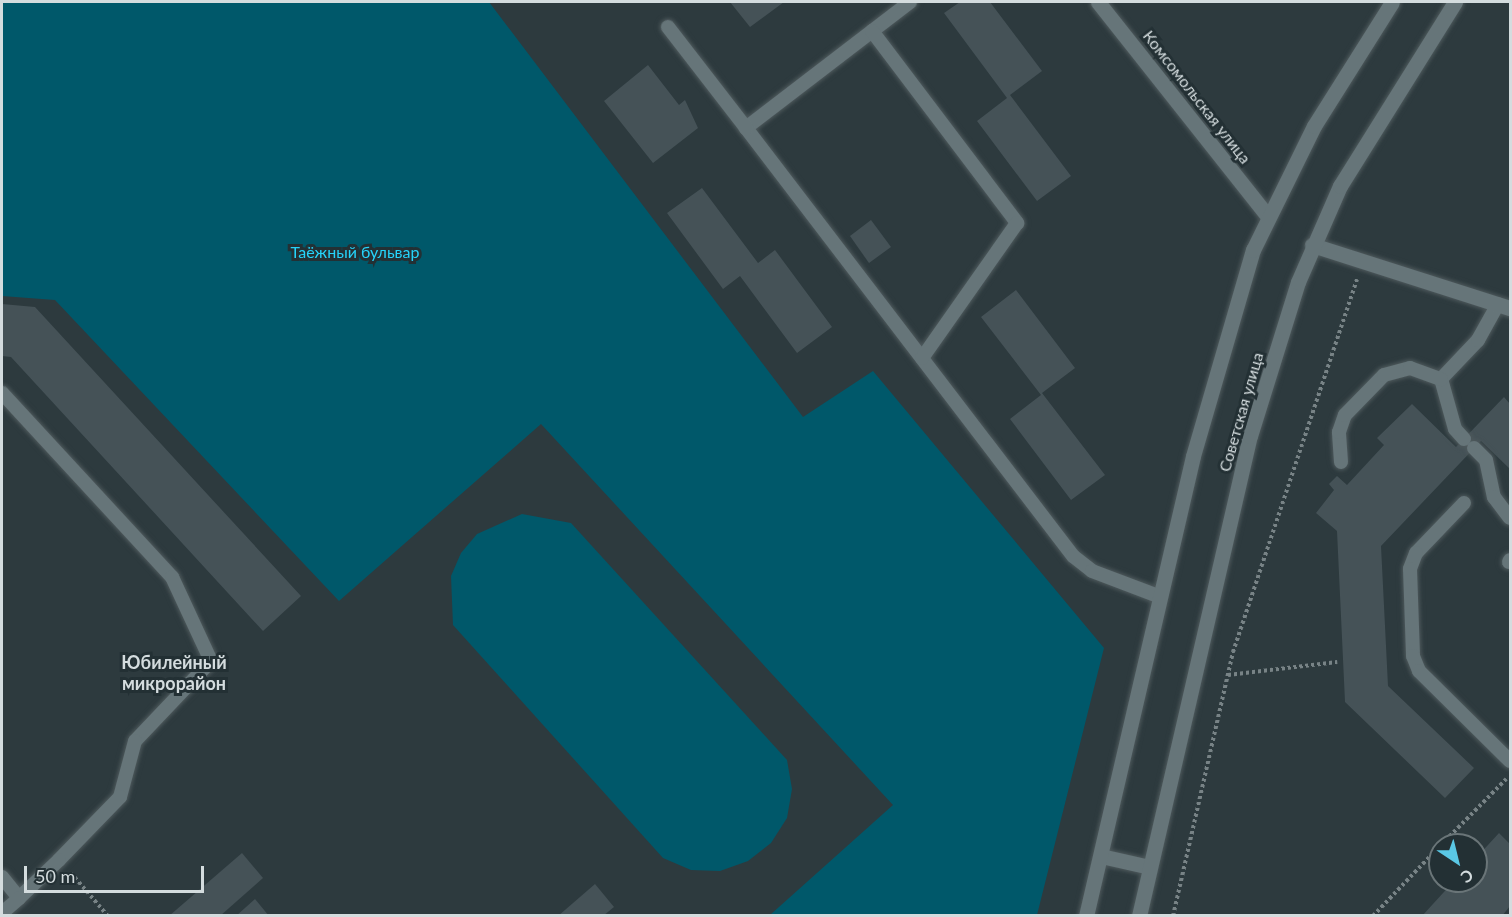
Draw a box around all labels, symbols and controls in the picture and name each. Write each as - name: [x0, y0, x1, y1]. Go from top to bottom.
- street label: Комсомольская улица: [1139, 27, 1255, 167]
- park label: Таёжный бульвар: [291, 242, 419, 262]
- street label: Советская улица: [1215, 350, 1267, 474]
- district label: Юбилейный микрорайон: [121, 652, 227, 694]
- north arrow: [1428, 833, 1488, 893]
- scale bar: [27, 854, 207, 892]
- text: 50 m: [35, 865, 75, 887]
- text: С: [1458, 866, 1477, 887]

